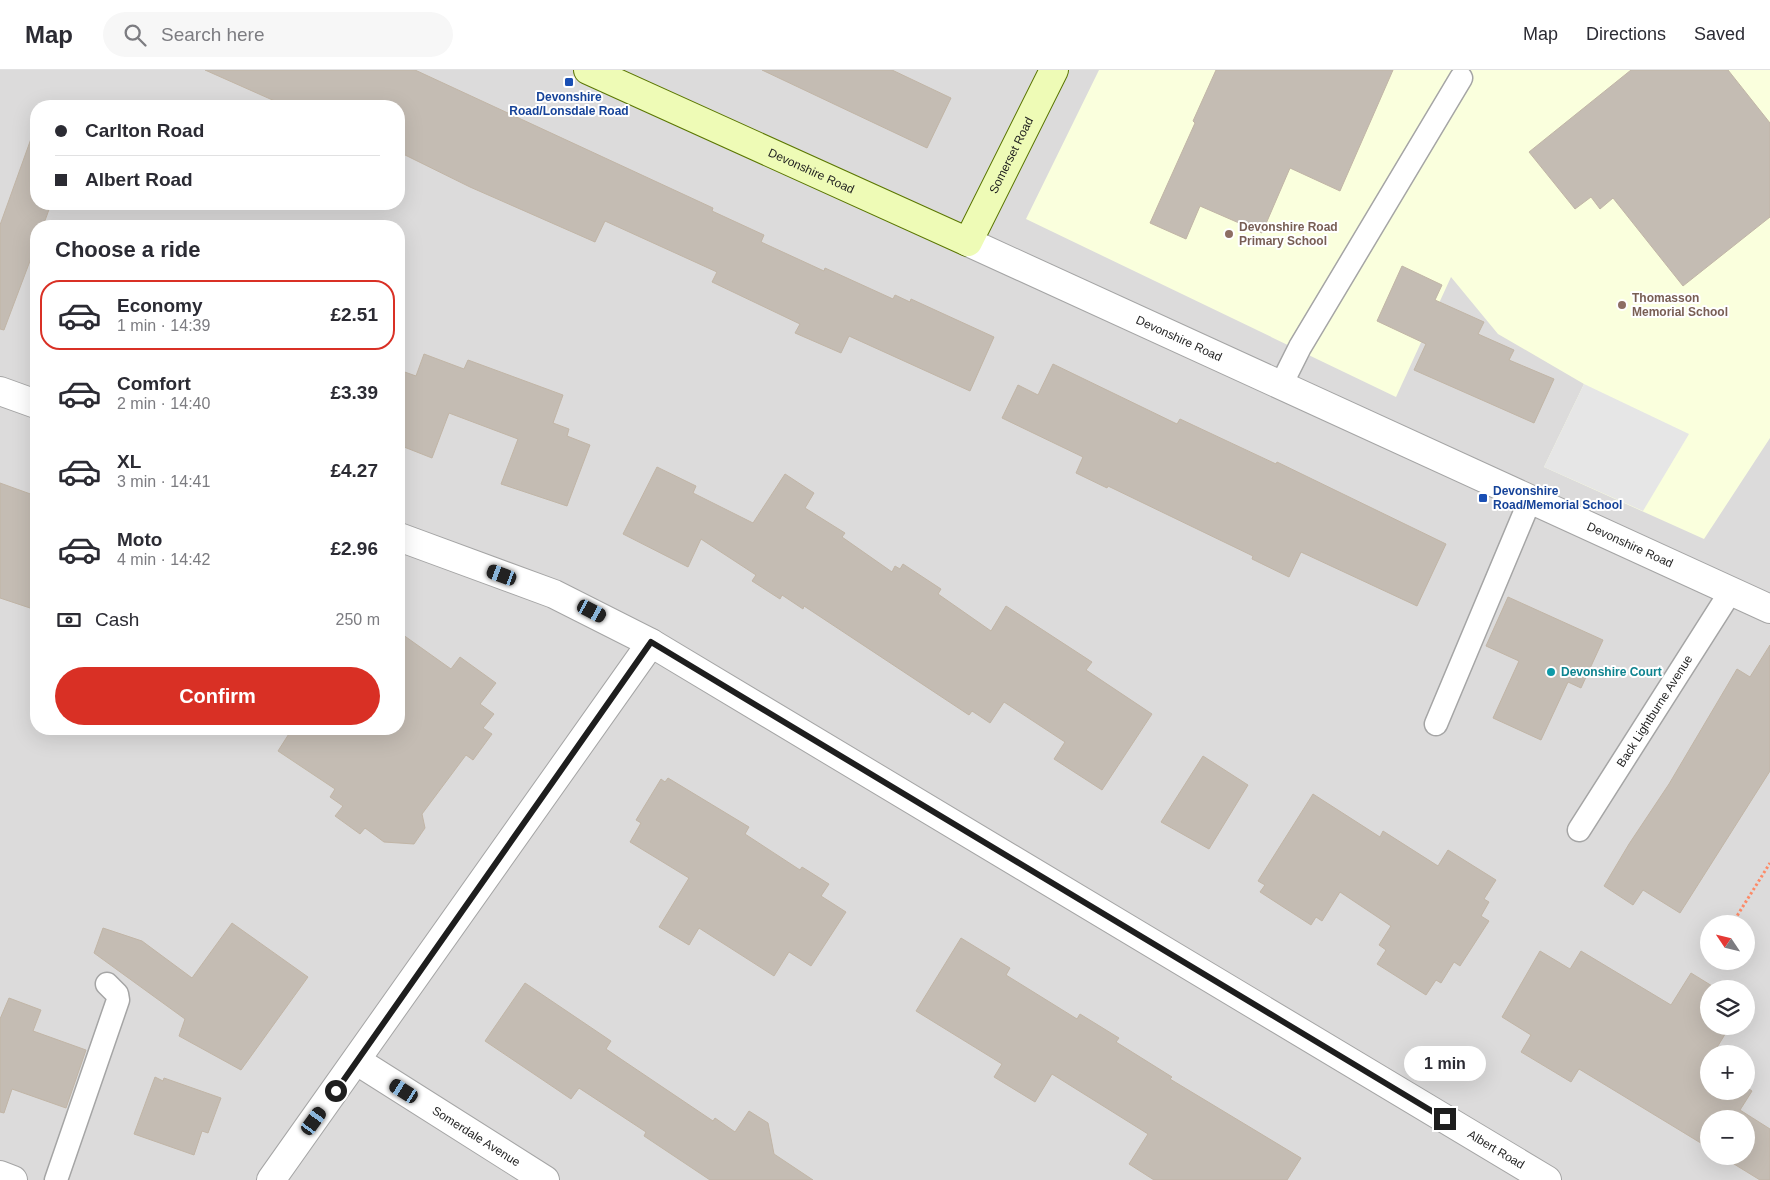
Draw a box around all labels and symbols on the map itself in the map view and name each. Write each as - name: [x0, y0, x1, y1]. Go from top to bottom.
- marker: Devonshire Road/Lonsdale Road: [563, 76, 575, 88]
- place label: Devonshire Road/Lonsdale Road: [509, 90, 629, 118]
- street label: Somerset Road: [986, 115, 1036, 196]
- street label: Devonshire Road: [766, 146, 856, 197]
- place label: Devonshire Road Primary School: [1239, 220, 1338, 248]
- marker: Devonshire Road Primary School: [1223, 228, 1235, 240]
- place label: Thomasson Memorial School: [1632, 291, 1728, 319]
- marker: Thomasson Memorial School: [1616, 299, 1628, 311]
- street label: Devonshire Road: [1134, 313, 1224, 364]
- place label: Devonshire Road/Memorial School: [1493, 484, 1622, 512]
- marker: Devonshire Road/Memorial School: [1477, 492, 1489, 504]
- street label: Devonshire Road: [1585, 519, 1675, 571]
- car: [485, 563, 518, 587]
- car: [575, 597, 608, 625]
- street label: Back Lightburne Avenue: [1614, 652, 1696, 770]
- place label: Devonshire Court: [1561, 665, 1662, 679]
- marker: Devonshire Court: [1545, 666, 1557, 678]
- north arrow: [1700, 915, 1755, 970]
- callout: 1 min: [1404, 1046, 1486, 1082]
- car: [387, 1077, 420, 1105]
- route start: [325, 1080, 347, 1102]
- street label: Somerdale Avenue: [430, 1103, 523, 1170]
- car: [299, 1104, 328, 1138]
- route end: [1434, 1108, 1456, 1130]
- street label: Albert Road: [1465, 1127, 1527, 1172]

